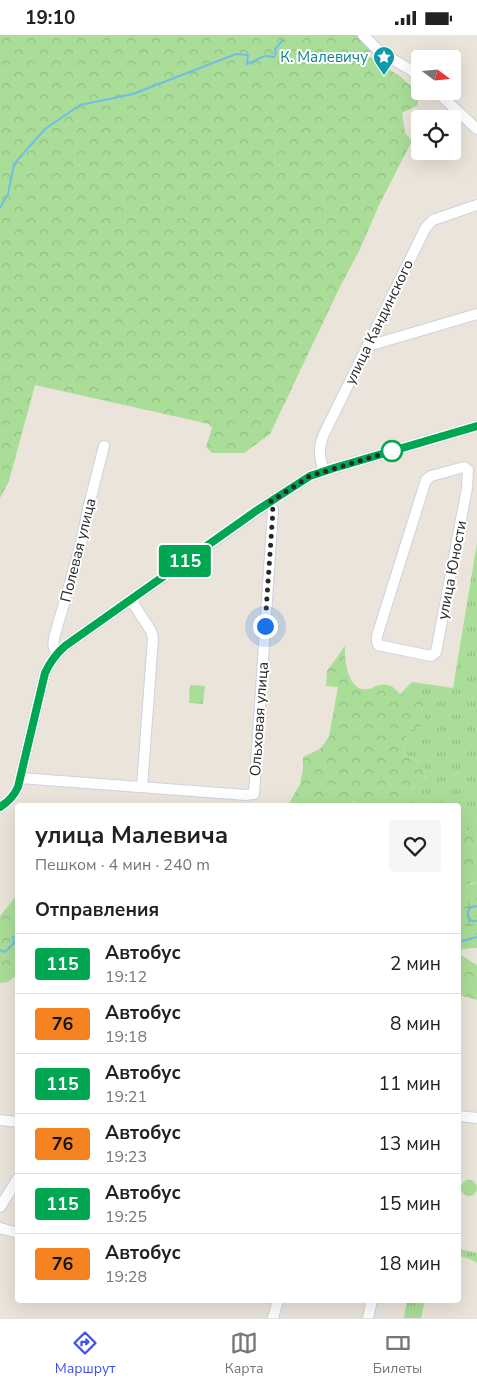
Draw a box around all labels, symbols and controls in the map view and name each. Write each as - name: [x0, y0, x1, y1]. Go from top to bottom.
- text: 19:10: [25, 5, 75, 31]
- place icon: К. Малевичу: [372, 45, 396, 76]
- place label: К. Малевичу: [280, 47, 368, 67]
- north arrow: [411, 50, 461, 100]
- map controls: [411, 50, 461, 160]
- button: locate: [411, 110, 461, 160]
- street label: улица Кандинского: [340, 256, 418, 388]
- unlabelled marker: [381, 440, 403, 462]
- street label: Полевая улица: [55, 496, 101, 604]
- street label: улица Юности: [433, 519, 471, 621]
- line badge: 115: [156, 545, 214, 577]
- text: 115: [169, 549, 201, 573]
- your location: [253, 614, 278, 639]
- street label: Ольховая улица: [245, 661, 273, 777]
- text: улица Малевича: [35, 819, 228, 851]
- button: heart: [389, 820, 441, 872]
- text: Пешком · 4 мин · 240 m: [35, 854, 210, 876]
- text: Отправления: [35, 897, 159, 923]
- text: Автобус: [105, 940, 181, 966]
- text: 2 мин: [390, 951, 441, 977]
- text: 115: [46, 952, 79, 976]
- text: 19:12: [105, 966, 147, 988]
- text: Автобус: [105, 1000, 181, 1026]
- text: 8 мин: [390, 1011, 441, 1037]
- text: 76: [52, 1012, 73, 1036]
- text: 19:18: [105, 1026, 147, 1048]
- text: Автобус: [105, 1060, 181, 1086]
- text: 11 мин: [379, 1071, 441, 1097]
- text: 115: [46, 1072, 79, 1096]
- text: 19:21: [105, 1086, 147, 1108]
- text: Автобус: [105, 1120, 181, 1146]
- text: 13 мин: [379, 1131, 441, 1157]
- text: 76: [52, 1132, 73, 1156]
- text: 19:23: [105, 1146, 147, 1168]
- text: Автобус: [105, 1180, 181, 1206]
- text: 15 мин: [379, 1191, 441, 1217]
- text: 115: [46, 1192, 79, 1216]
- text: 19:25: [105, 1206, 147, 1228]
- text: Автобус: [105, 1240, 181, 1266]
- text: 18 мин: [379, 1251, 441, 1277]
- text: 76: [52, 1252, 73, 1276]
- text: 19:28: [105, 1266, 147, 1288]
- tab: Маршрут: [55, 1329, 115, 1378]
- tab: Карта: [225, 1329, 263, 1378]
- tab: Билеты: [373, 1329, 422, 1378]

